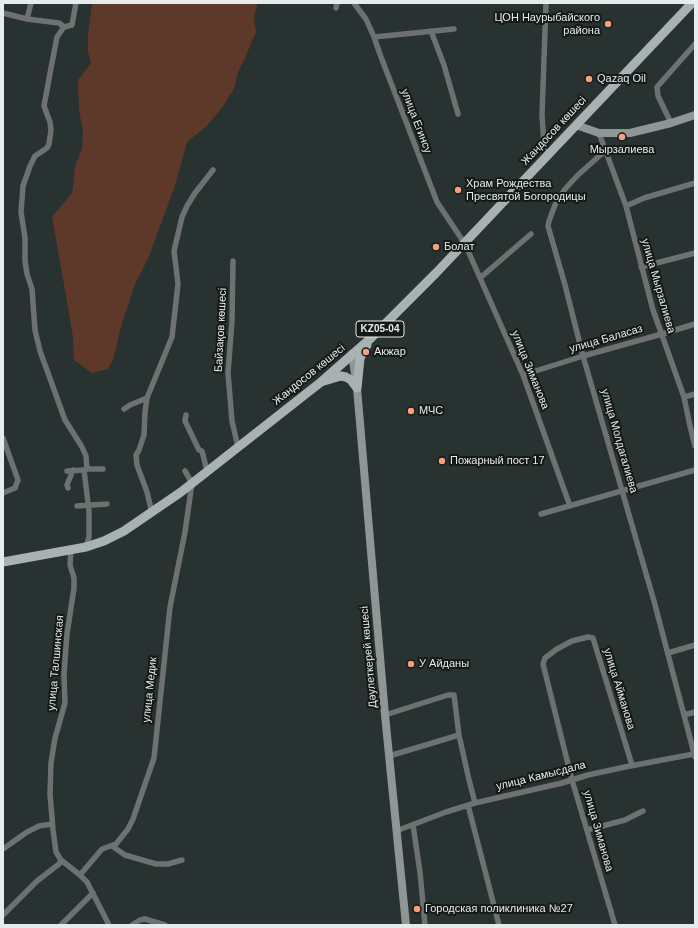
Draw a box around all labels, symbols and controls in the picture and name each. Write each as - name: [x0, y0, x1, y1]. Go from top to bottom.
- place label: ЦОН Наурыбайского района: [494, 11, 600, 37]
- marker: ЦОН Наурыбайского района: [603, 19, 613, 29]
- place label: Qazaq Oil: [597, 72, 646, 86]
- marker: Qazaq Oil: [584, 74, 594, 84]
- street label: улица Егинсу: [398, 87, 434, 155]
- street label: Жандосов көшесі: [519, 94, 589, 168]
- marker: Мырзалиева: [617, 132, 627, 142]
- place label: Мырзалиева: [590, 143, 654, 157]
- place label: Храм Рождества Пресвятой Богородицы: [466, 177, 586, 203]
- marker: Храм Рождества Пресвятой Богородицы: [453, 185, 463, 195]
- street label: улица Мырзалиева: [638, 237, 678, 335]
- place label: Болат: [444, 240, 474, 254]
- marker: Болат: [431, 242, 441, 252]
- street label: Байзақов көшесі: [212, 288, 230, 372]
- road number: KZ05-04: [356, 321, 404, 337]
- street label: улица Баласаз: [568, 322, 644, 356]
- street label: улица Зиманова: [508, 329, 552, 411]
- street label: Жандосов көшесі: [270, 342, 348, 408]
- place label: Акжар: [374, 345, 406, 359]
- marker: Акжар: [361, 347, 371, 357]
- street label: улица Молдагалиева: [598, 387, 640, 495]
- place label: МЧС: [419, 404, 443, 418]
- marker: МЧС: [406, 406, 416, 416]
- place label: Пожарный пост 17: [450, 454, 545, 468]
- marker: Пожарный пост 17: [437, 456, 447, 466]
- street label: Дәулеткерей көшесі: [358, 605, 380, 709]
- street label: улица Талшинская: [45, 615, 67, 711]
- street label: улица Айманова: [600, 647, 638, 731]
- street label: улица Медик: [140, 657, 160, 723]
- place label: У Айданы: [419, 657, 469, 671]
- marker: У Айданы: [406, 659, 416, 669]
- street label: улица Камысдала: [495, 758, 587, 794]
- street label: улица Зиманова: [580, 789, 616, 873]
- place label: Городская поликлиника №27: [425, 902, 573, 916]
- marker: Городская поликлиника №27: [412, 904, 422, 914]

